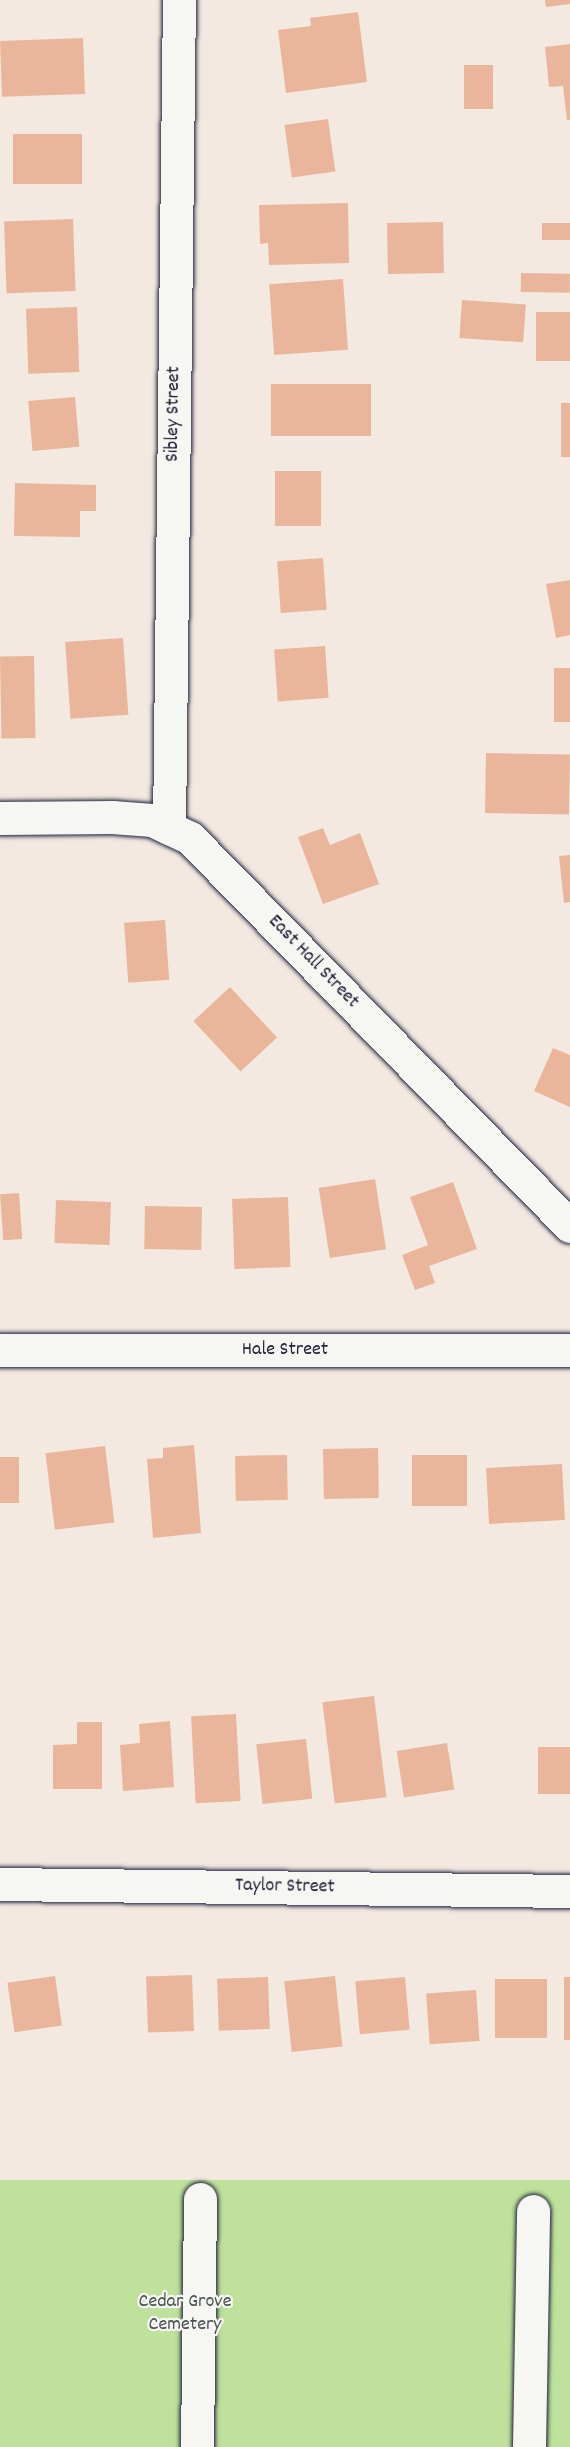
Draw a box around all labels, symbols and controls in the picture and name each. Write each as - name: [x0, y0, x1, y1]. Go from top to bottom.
- street label: Sibley Street: [161, 366, 187, 462]
- street label: East Hall Street: [262, 910, 364, 1014]
- street label: Hale Street: [242, 1338, 328, 1362]
- street label: Taylor Street: [235, 1874, 335, 1900]
- park label: Cedar Grove Cemetery: [139, 2290, 231, 2337]

